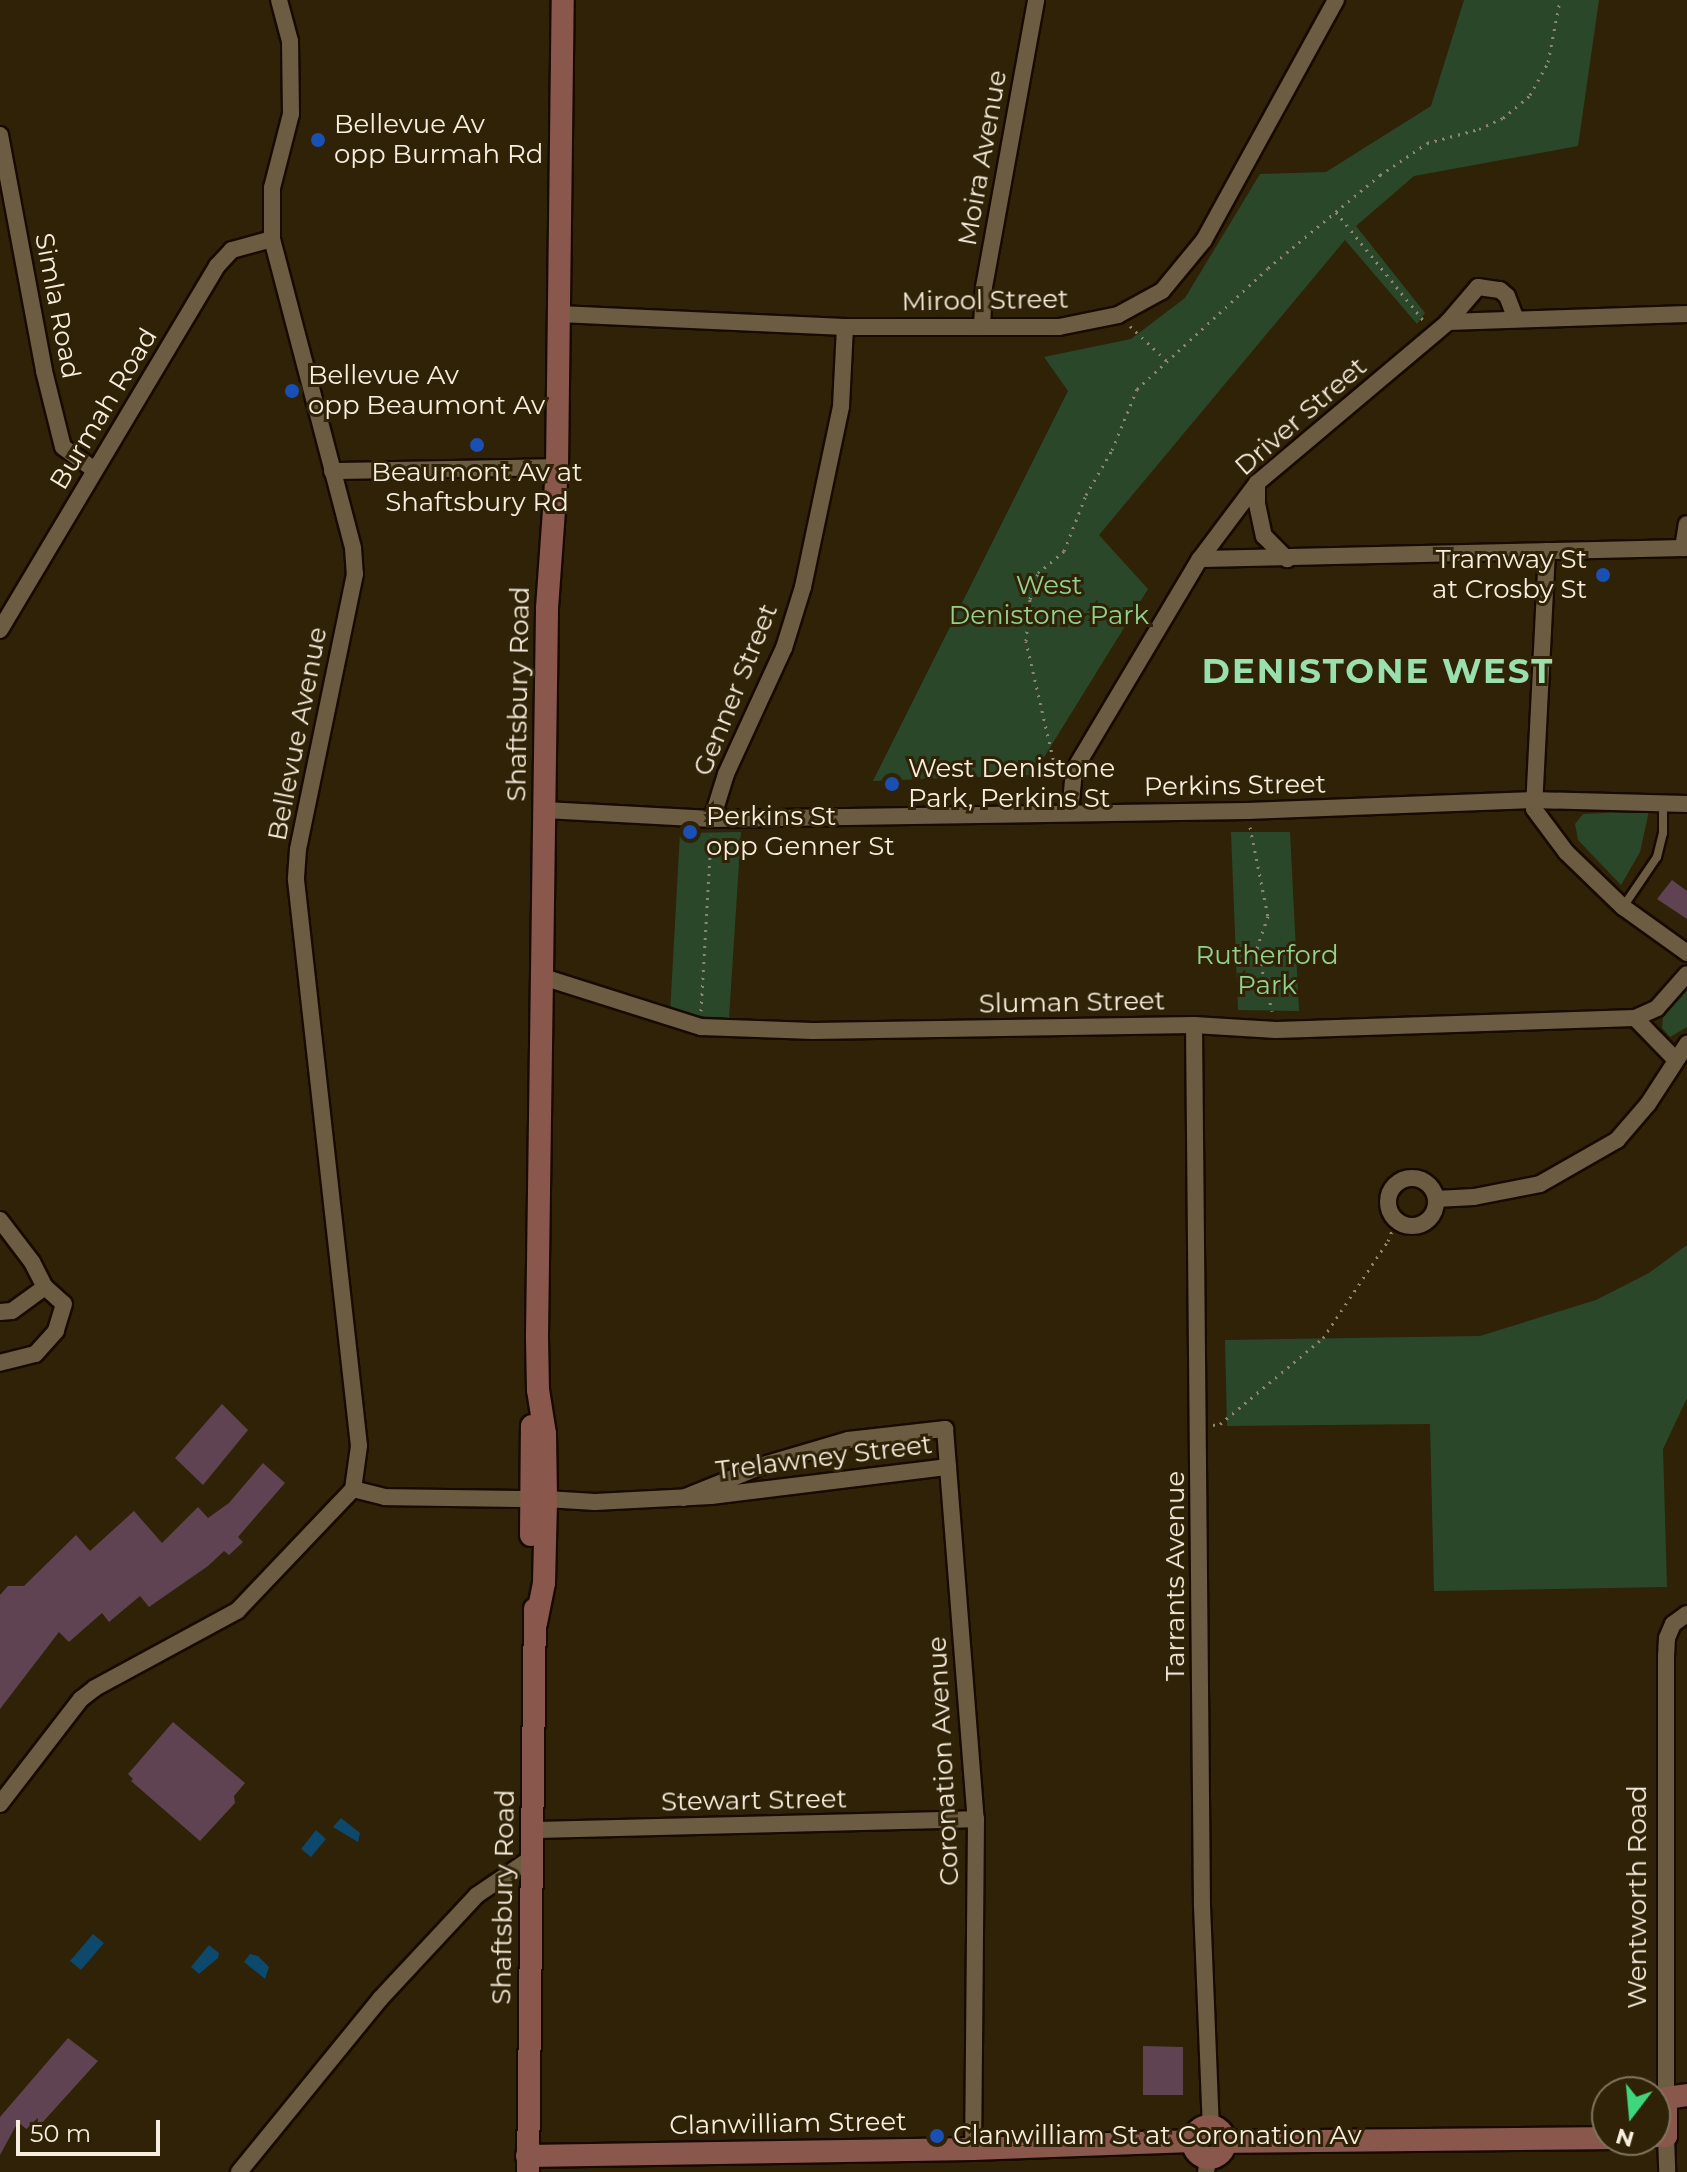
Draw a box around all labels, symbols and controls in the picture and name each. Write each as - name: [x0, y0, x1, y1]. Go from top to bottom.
- street label: Moira Avenue: [952, 68, 1014, 248]
- place label: Bellevue Av opp Burmah Rd: [334, 109, 543, 170]
- marker: Bellevue Av opp Burmah Rd: [309, 131, 327, 149]
- street label: Simla Road: [28, 231, 86, 381]
- street label: Mirool Street: [901, 284, 1069, 318]
- street label: Burmah Road: [44, 323, 164, 495]
- street label: Driver Street: [1229, 351, 1373, 483]
- place label: Bellevue Av opp Beaumont Av: [308, 360, 545, 422]
- marker: Bellevue Av opp Beaumont Av: [283, 382, 301, 400]
- marker: Beaumont Av at Shaftsbury Rd: [468, 436, 486, 454]
- place label: Beaumont Av at Shaftsbury Rd: [371, 457, 583, 518]
- place label: Tramway St at Crosby St: [1432, 544, 1587, 606]
- marker: Tramway St at Crosby St: [1594, 566, 1612, 584]
- park label: West Denistone Park: [949, 570, 1149, 632]
- street label: Shaftsbury Road: [502, 586, 536, 802]
- street label: Genner Street: [687, 600, 785, 780]
- street label: Bellevue Avenue: [262, 625, 334, 843]
- district label: DENISTONE WEST: [1202, 652, 1554, 692]
- place label: West Denistone Park, Perkins St: [908, 753, 1115, 814]
- street label: Perkins Street: [1143, 769, 1327, 803]
- marker: West Denistone Park, Perkins St: [883, 775, 901, 793]
- place label: Perkins St opp Genner St: [706, 801, 895, 862]
- marker: Perkins St opp Genner St: [681, 823, 699, 841]
- park label: Rutherford Park: [1195, 940, 1339, 1002]
- street label: Sluman Street: [979, 986, 1165, 1020]
- street label: Trelawney Street: [714, 1429, 934, 1487]
- street label: Tarrants Avenue: [1160, 1471, 1192, 1681]
- street label: Coronation Avenue: [922, 1635, 966, 1887]
- street label: Stewart Street: [661, 1784, 847, 1818]
- street label: Wentworth Road: [1622, 1785, 1654, 2009]
- street label: Shaftsbury Road: [487, 1789, 521, 2005]
- north arrow: [1591, 2076, 1671, 2156]
- scale bar: [20, 2104, 164, 2154]
- street label: Clanwilliam Street: [669, 2106, 907, 2142]
- text: 50 m: [30, 2119, 91, 2148]
- place label: Clanwilliam St at Coronation Av: [953, 2120, 1361, 2152]
- text: N: [1613, 2122, 1637, 2153]
- marker: Clanwilliam St at Coronation Av: [928, 2127, 946, 2145]

